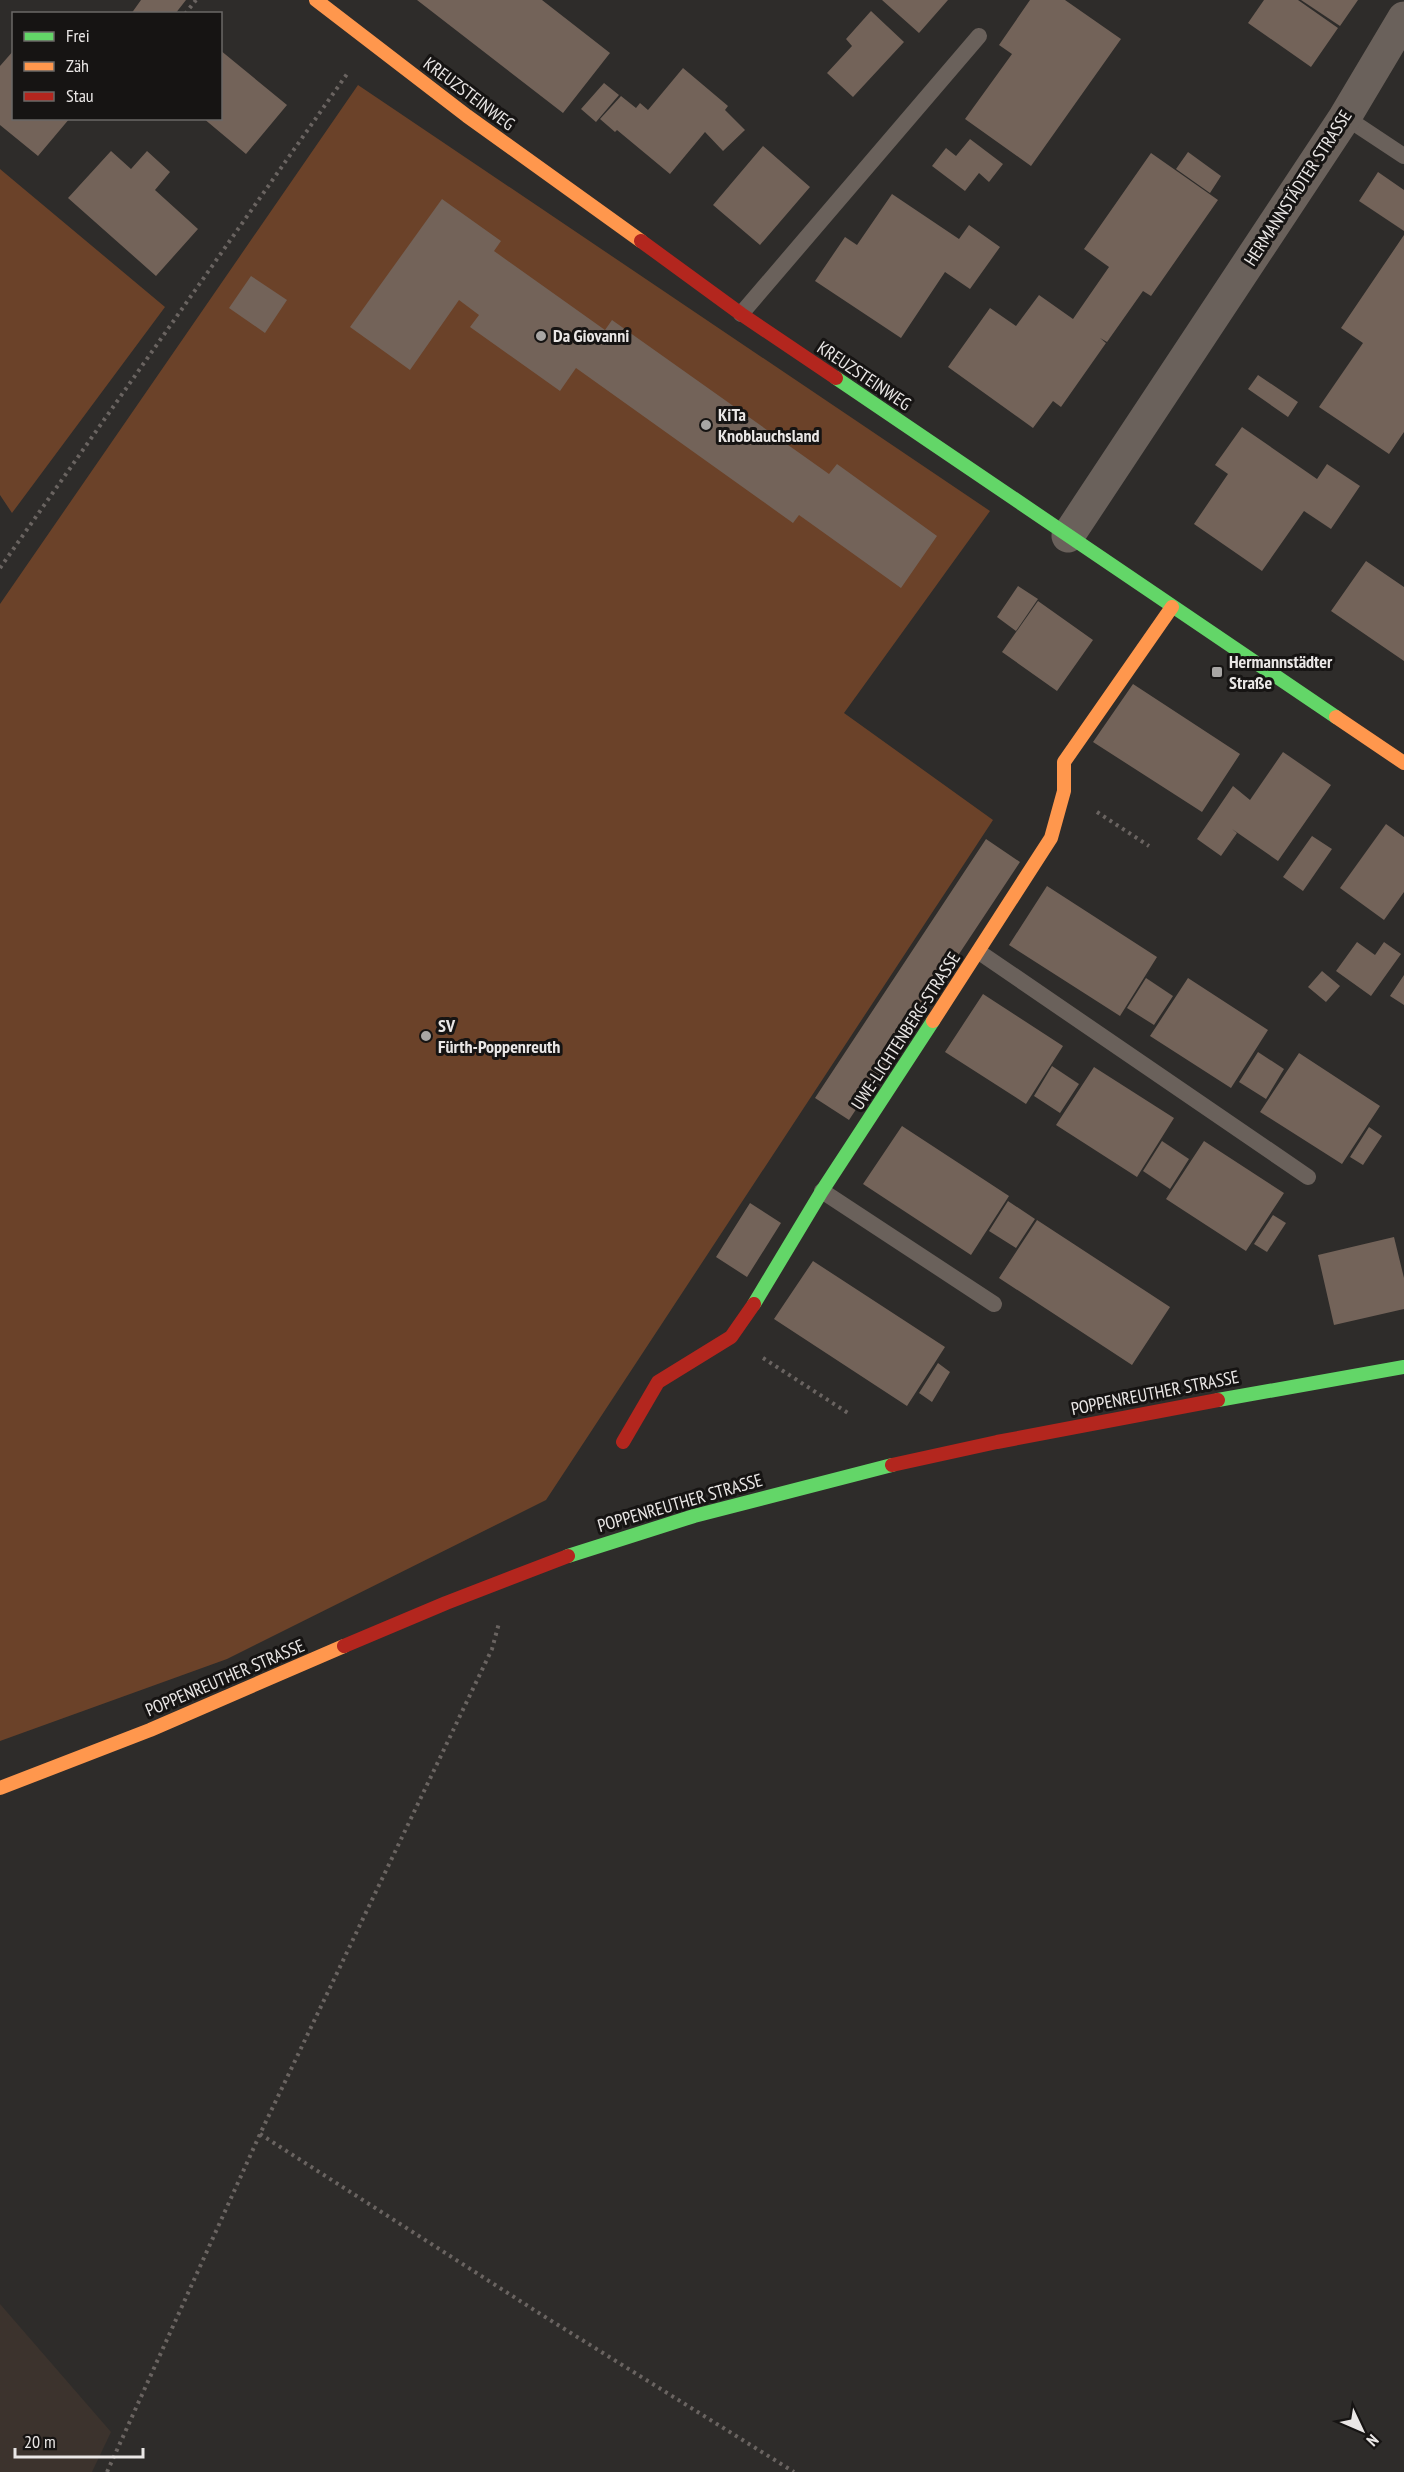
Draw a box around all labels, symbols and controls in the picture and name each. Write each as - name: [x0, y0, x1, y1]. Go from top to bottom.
- legend: [12, 12, 222, 120]
- text: Frei: [66, 24, 90, 47]
- street label: KREUZSTEINWEG: [419, 52, 520, 136]
- text: Zäh: [66, 54, 89, 77]
- text: Stau: [66, 84, 94, 107]
- street label: HERMANNSTÄDTER STRASSE: [1239, 105, 1357, 270]
- place label: Da Giovanni: [553, 324, 629, 347]
- marker: Da Giovanni: [534, 329, 548, 343]
- street label: KREUZSTEINWEG: [813, 336, 916, 416]
- place label: KiTa Knoblauchsland: [718, 403, 820, 447]
- marker: KiTa Knoblauchsland: [699, 418, 713, 432]
- place label: Hermannstädter Straße: [1229, 650, 1333, 694]
- marker: Hermannstädter Straße: [1210, 665, 1224, 679]
- street label: UWE-LICHTENBERG-STRASSE: [846, 948, 965, 1114]
- place label: SV Fürth-Poppenreuth: [438, 1014, 560, 1058]
- marker: SV Fürth-Poppenreuth: [419, 1029, 433, 1043]
- street label: POPPENREUTHER STRASSE: [1069, 1365, 1241, 1420]
- street label: POPPENREUTHER STRASSE: [595, 1468, 765, 1537]
- street label: POPPENREUTHER STRASSE: [142, 1634, 308, 1721]
- north arrow: [1332, 2400, 1392, 2460]
- scale bar: [15, 2421, 142, 2459]
- text: 20 m: [24, 2430, 56, 2453]
- text: N: [1363, 2430, 1383, 2450]

